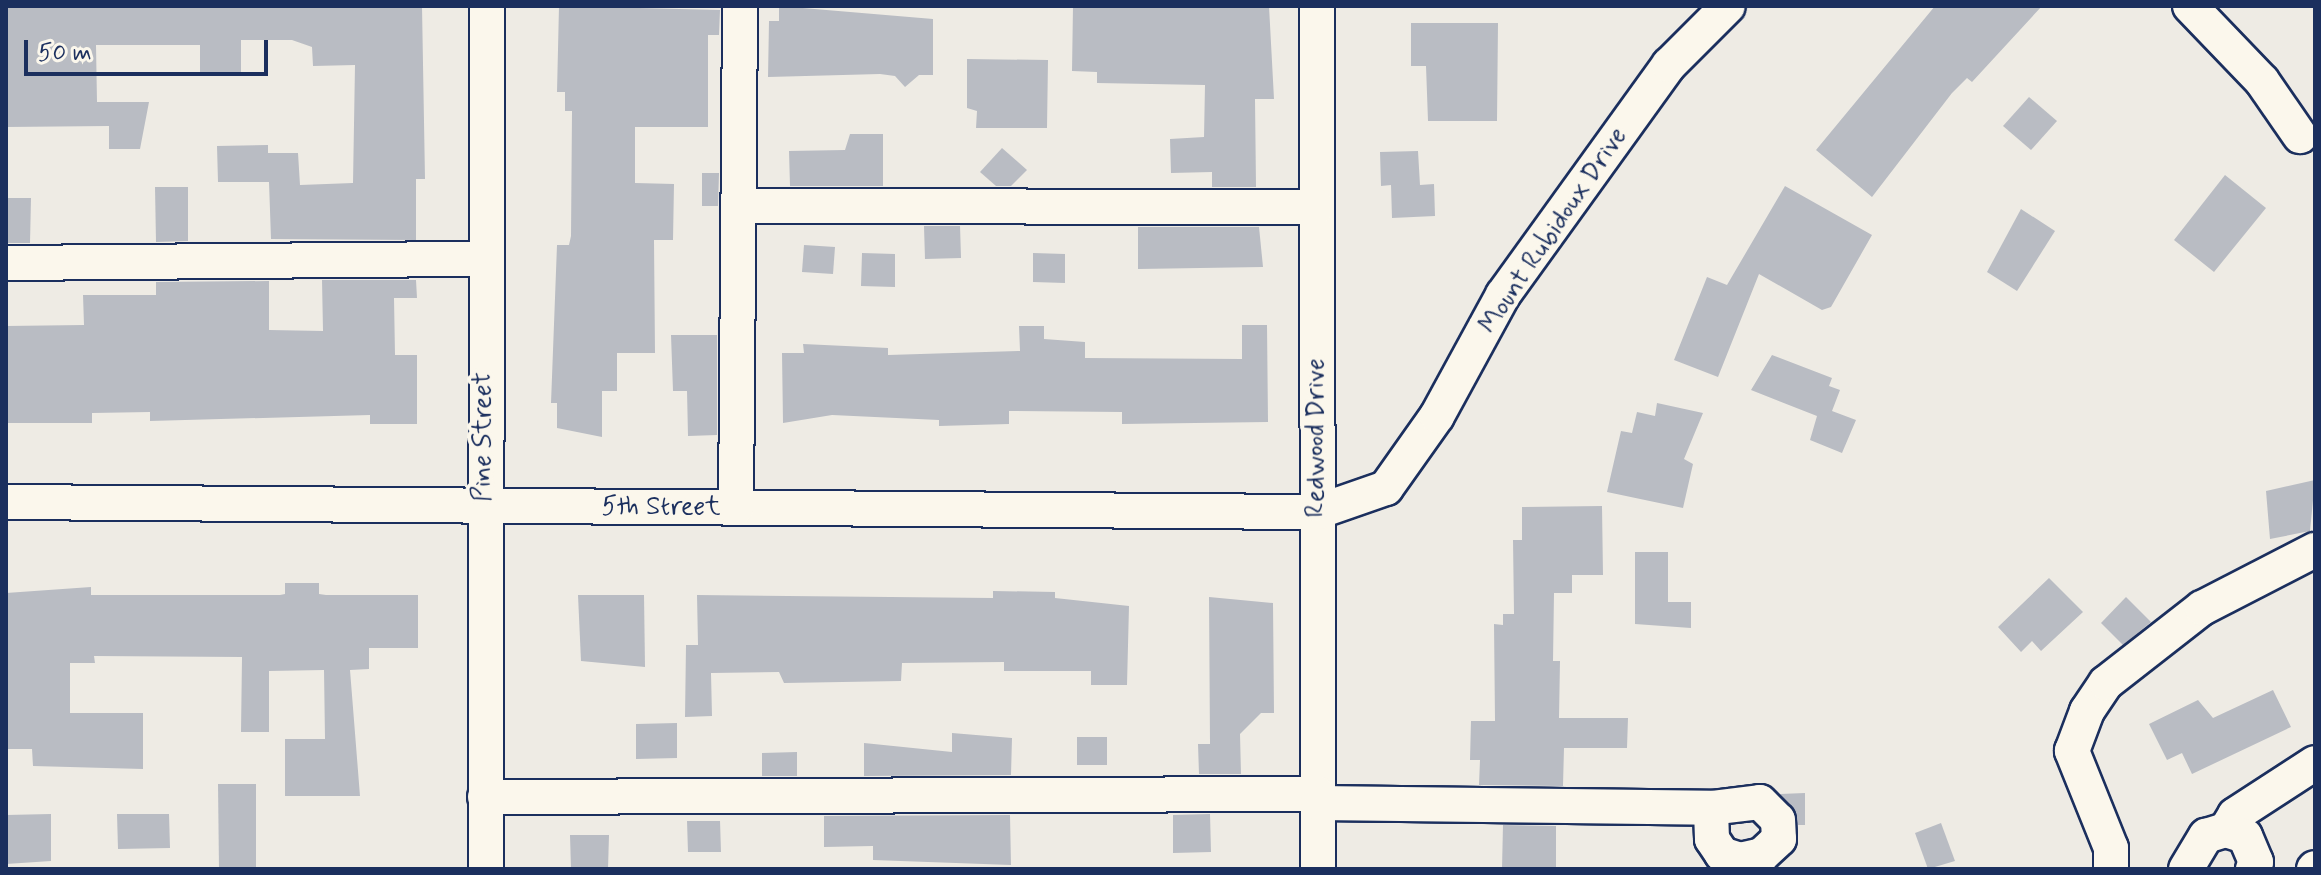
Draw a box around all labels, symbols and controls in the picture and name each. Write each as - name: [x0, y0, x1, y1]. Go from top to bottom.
- scale bar: [28, 24, 272, 74]
- text: 50 m: [38, 38, 92, 69]
- street label: Mount Rubidoux Drive: [1474, 123, 1634, 339]
- street label: Redwood Drive: [1301, 359, 1333, 517]
- street label: Pine Street: [468, 373, 500, 501]
- street label: 5th Street: [602, 492, 720, 524]

